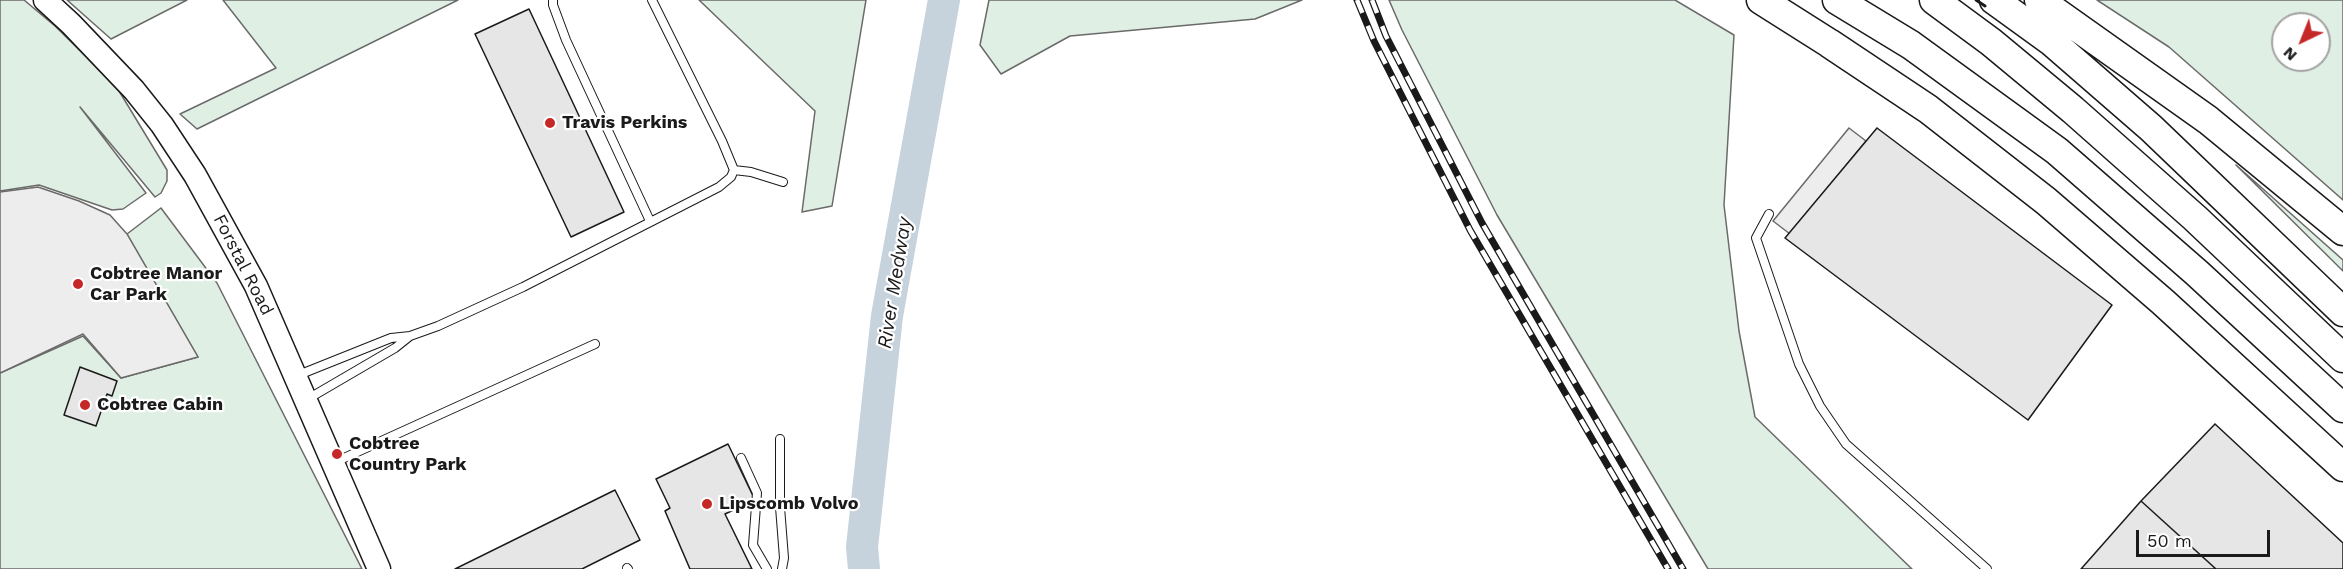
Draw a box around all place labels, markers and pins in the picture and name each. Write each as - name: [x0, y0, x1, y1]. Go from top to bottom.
- place label: Travis Perkins: [562, 112, 687, 134]
- marker: Travis Perkins: [543, 116, 557, 130]
- place label: Cobtree Manor Car Park: [90, 263, 222, 306]
- marker: Cobtree Manor Car Park: [71, 277, 85, 291]
- place label: Cobtree Cabin: [97, 394, 223, 416]
- marker: Cobtree Cabin: [78, 398, 92, 412]
- place label: Cobtree Country Park: [349, 433, 467, 476]
- marker: Cobtree Country Park: [330, 447, 344, 461]
- place label: Lipscomb Volvo: [719, 493, 859, 515]
- marker: Lipscomb Volvo: [700, 497, 714, 511]

